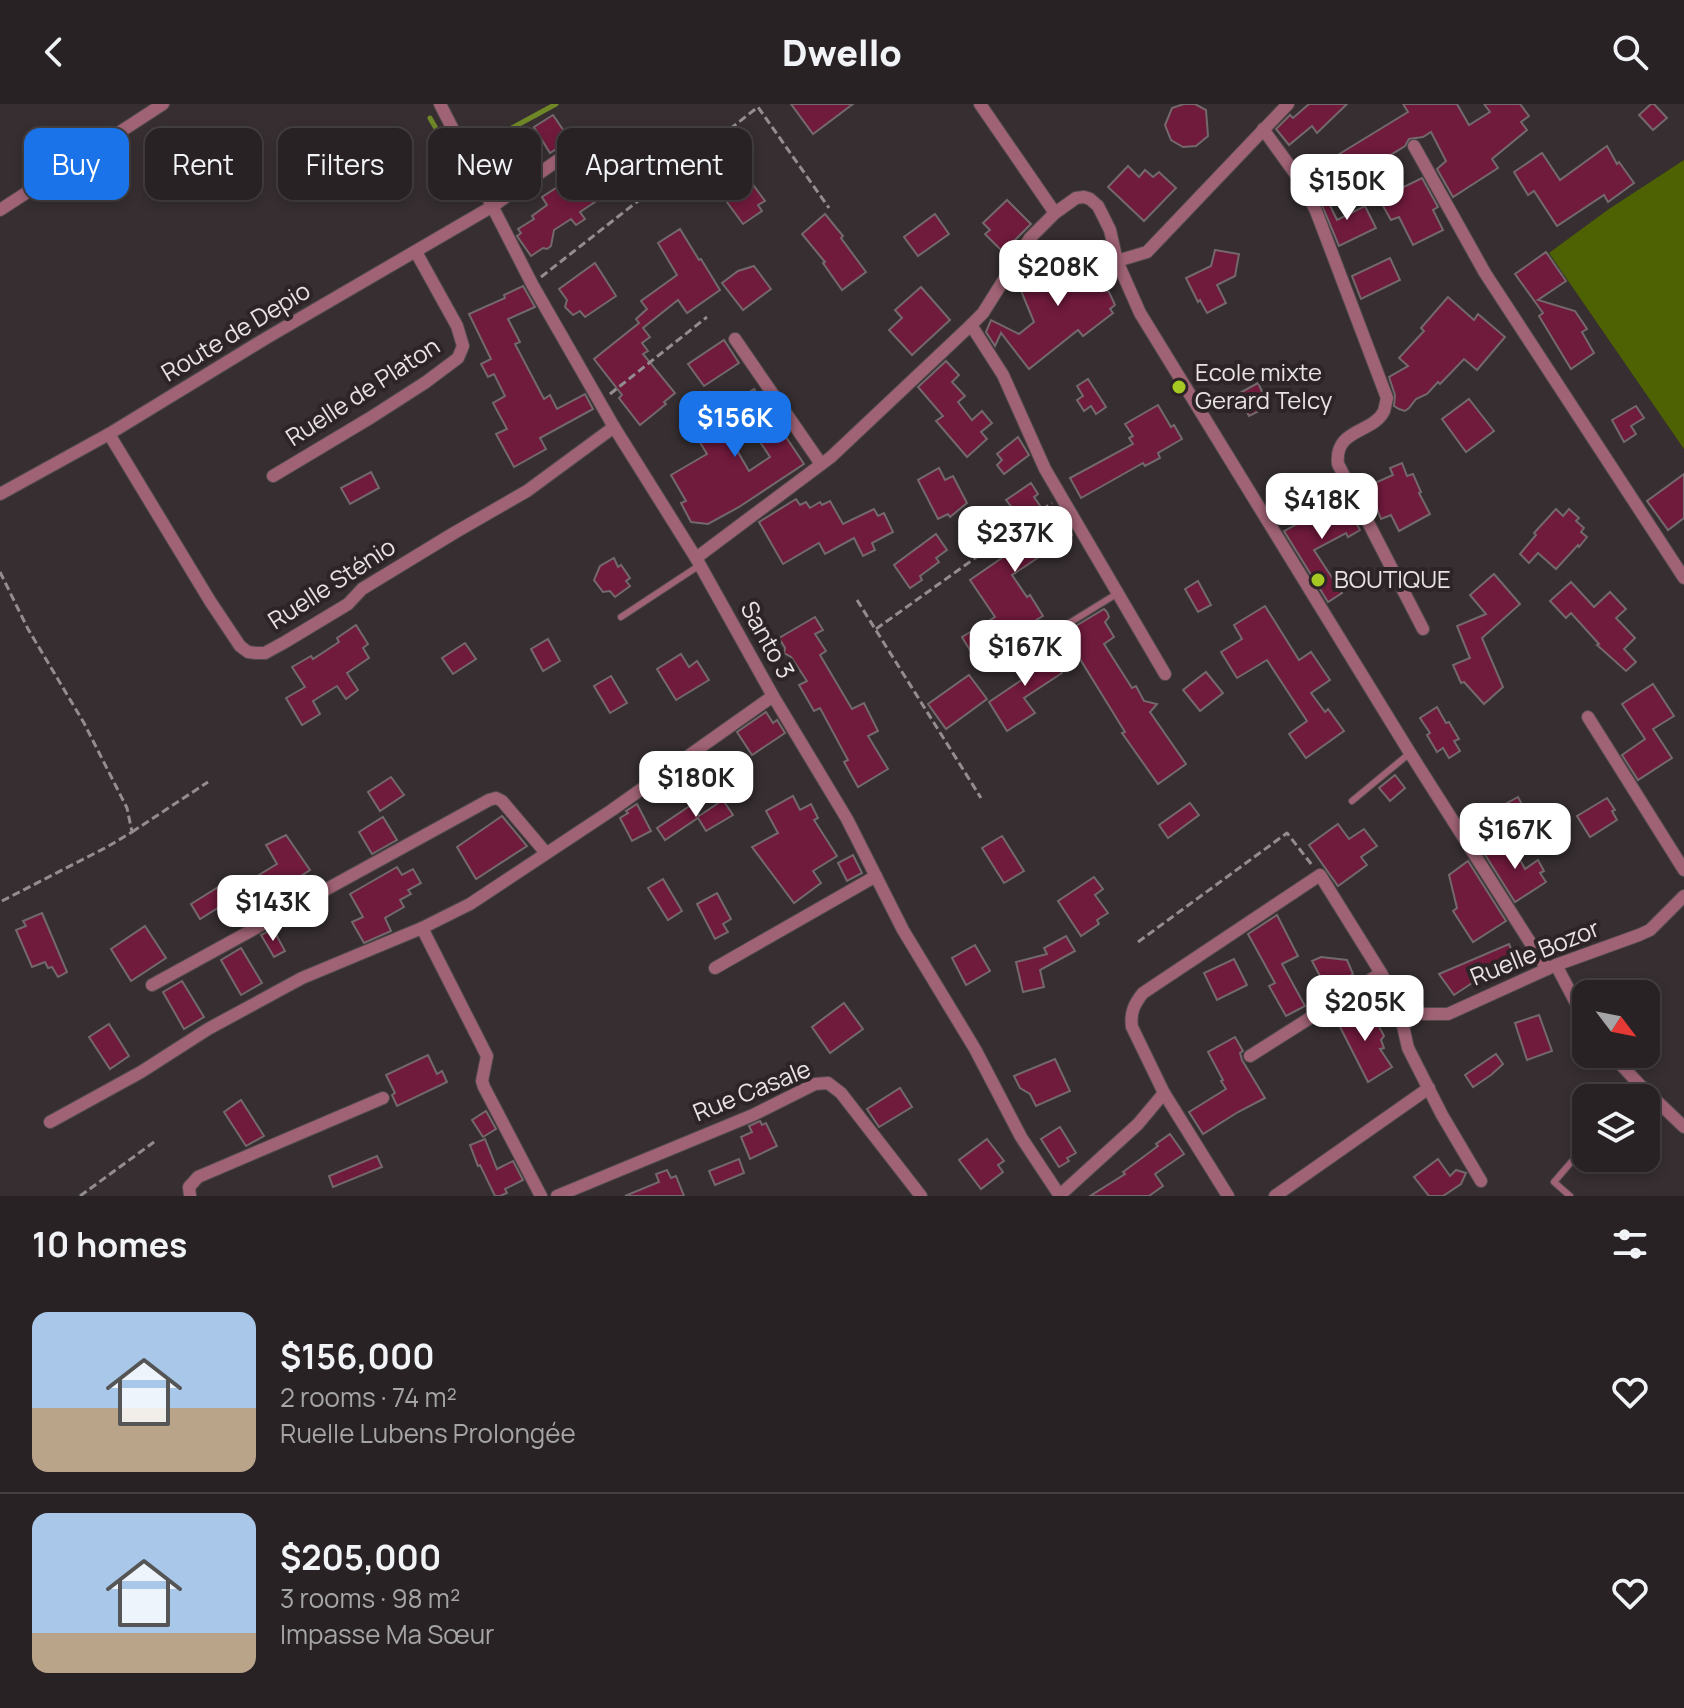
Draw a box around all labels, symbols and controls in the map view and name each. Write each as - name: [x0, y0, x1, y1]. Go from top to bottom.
- text: Dwello: [782, 28, 902, 77]
- icon: back: [32, 30, 76, 74]
- icon: search: [1608, 30, 1652, 74]
- chip: Buy: [24, 128, 129, 200]
- chip: Rent: [145, 128, 262, 200]
- chip: Filters: [278, 128, 412, 200]
- chip: New: [428, 128, 541, 200]
- chip: Apartment: [557, 128, 752, 200]
- pin: $150K: [1291, 154, 1403, 222]
- text: $150K: [1309, 162, 1385, 198]
- pin: $208K: [1002, 240, 1114, 308]
- text: $208K: [1017, 248, 1099, 284]
- street label: Route de Depio: [155, 273, 316, 388]
- street label: Ruelle de Platon: [279, 329, 446, 453]
- place label: Ecole mixte Gerard Telcy: [1195, 355, 1333, 416]
- marker: Ecole mixte Gerard Telcy: [1170, 378, 1188, 396]
- pin: $156K: [679, 391, 791, 459]
- text: $156K: [697, 399, 773, 435]
- pin: $418K: [1266, 473, 1378, 541]
- text: $418K: [1284, 481, 1360, 517]
- pin: $237K: [959, 506, 1071, 574]
- text: $237K: [976, 514, 1054, 550]
- street label: Ruelle Sténio: [261, 529, 401, 636]
- place label: BOUTIQUE: [1334, 562, 1451, 595]
- marker: BOUTIQUE: [1309, 571, 1327, 589]
- street label: Santo 3: [734, 595, 803, 684]
- pin: $167K: [969, 620, 1081, 688]
- text: $167K: [988, 628, 1062, 664]
- pin: $180K: [640, 751, 752, 819]
- text: $180K: [657, 759, 735, 795]
- pin: $167K: [1459, 803, 1571, 871]
- text: $167K: [1478, 811, 1552, 847]
- pin: $143K: [217, 875, 329, 943]
- text: $143K: [235, 883, 311, 919]
- street label: Ruelle Bozor: [1465, 911, 1604, 992]
- pin: $205K: [1309, 975, 1421, 1043]
- north arrow: [1572, 980, 1660, 1068]
- map controls: [1572, 980, 1660, 1172]
- text: $205K: [1325, 983, 1405, 1019]
- street label: Rue Casale: [688, 1051, 815, 1128]
- button: layers: [1572, 1084, 1660, 1172]
- text: 10 homes: [32, 1221, 188, 1267]
- icon: filters: [1608, 1222, 1652, 1266]
- text: $156,000: [280, 1333, 435, 1379]
- icon: home: [96, 1344, 192, 1440]
- icon: heart: [1608, 1370, 1652, 1414]
- text: 2 rooms · 74 m²: [280, 1379, 457, 1415]
- text: Ruelle Lubens Prolongée: [280, 1415, 576, 1451]
- text: $205,000: [280, 1534, 441, 1580]
- icon: home: [96, 1545, 192, 1641]
- icon: heart: [1608, 1571, 1652, 1615]
- text: 3 rooms · 98 m²: [280, 1580, 460, 1616]
- text: Impasse Ma Sœur: [280, 1616, 495, 1652]

